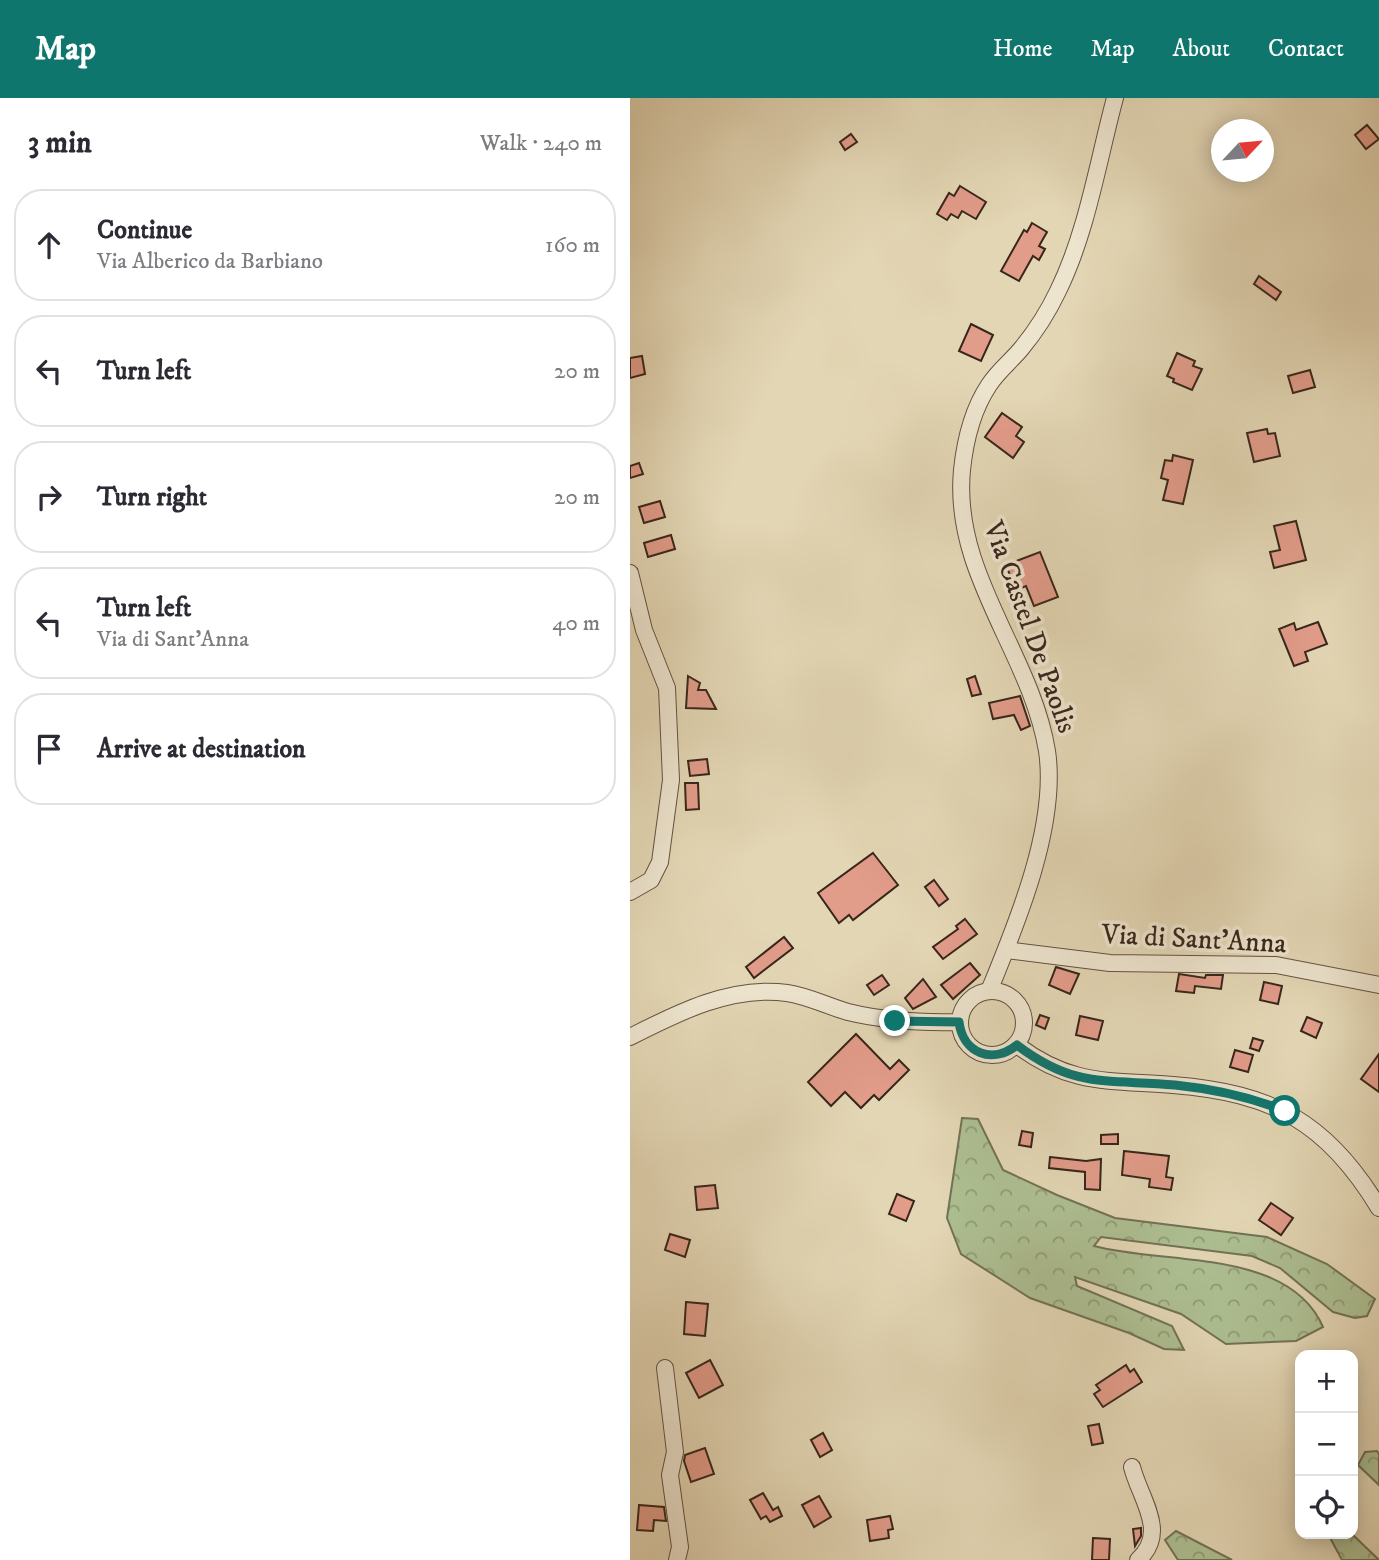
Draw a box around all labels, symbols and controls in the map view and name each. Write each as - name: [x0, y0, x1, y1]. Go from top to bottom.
- text: Map: [35, 29, 96, 70]
- text: Home: [993, 34, 1052, 64]
- text: Map: [1090, 34, 1135, 64]
- text: About: [1173, 34, 1230, 64]
- text: Contact: [1268, 34, 1344, 64]
- north arrow: [1211, 119, 1274, 182]
- text: 3 min: [28, 125, 92, 162]
- text: Walk · 240 m: [480, 129, 602, 158]
- text: Continue: [97, 214, 192, 247]
- icon: ahead: [30, 226, 68, 264]
- text: 160 m: [545, 231, 600, 260]
- text: Via Alberico da Barbiano: [97, 247, 323, 276]
- icon: left: [30, 352, 68, 390]
- text: Turn left: [97, 355, 191, 388]
- text: 20 m: [554, 357, 600, 386]
- icon: right: [30, 478, 68, 516]
- text: Turn right: [97, 481, 207, 514]
- text: 20 m: [554, 483, 600, 512]
- street label: Via Castel De Paolis: [975, 515, 1085, 738]
- text: Turn left: [97, 592, 191, 625]
- icon: left: [30, 604, 68, 642]
- text: 40 m: [552, 609, 600, 638]
- text: Via di Sant'Anna: [97, 625, 249, 654]
- icon: arrive: [30, 730, 68, 768]
- text: Arrive at destination: [97, 733, 306, 766]
- street label: Via di Sant'Anna: [1100, 917, 1287, 961]
- route end: [879, 1005, 910, 1036]
- route start: [1269, 1095, 1300, 1126]
- map controls: [1295, 1350, 1358, 1539]
- button: +: [1295, 1350, 1358, 1413]
- button: −: [1295, 1413, 1358, 1476]
- button: locate: [1295, 1476, 1358, 1539]

